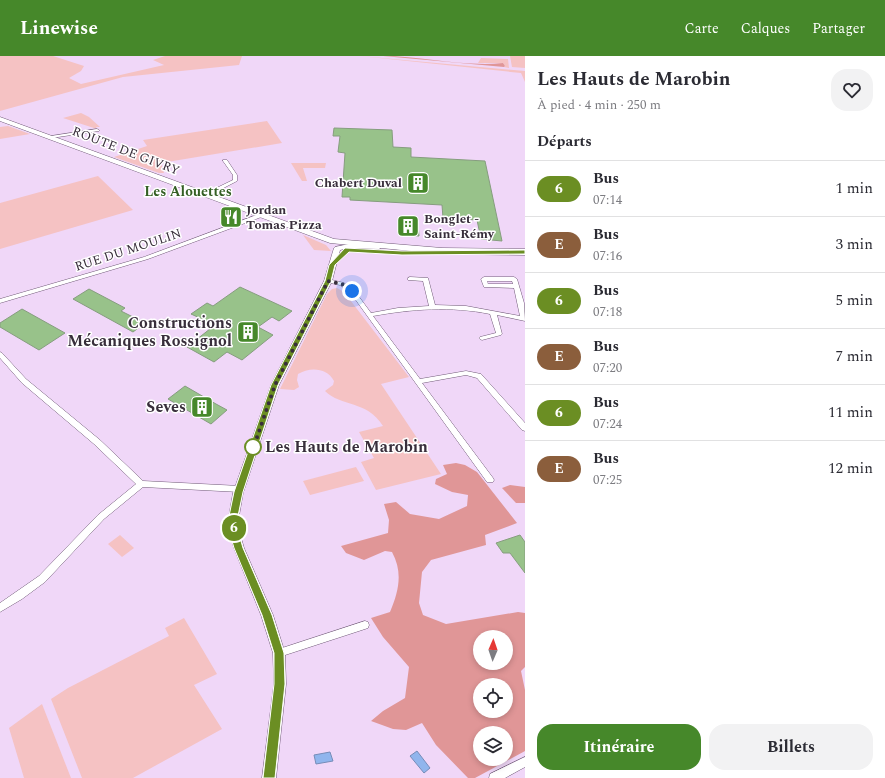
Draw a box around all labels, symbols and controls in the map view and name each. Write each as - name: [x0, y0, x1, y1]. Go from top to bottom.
- text: Linewise: [20, 14, 98, 43]
- text: Carte: [685, 18, 719, 39]
- text: Calques: [741, 18, 790, 39]
- text: Partager: [812, 18, 865, 39]
- text: Les Hauts de Marobin: [537, 65, 731, 94]
- button: heart: [831, 69, 873, 111]
- text: À pied · 4 min · 250 m: [537, 95, 661, 115]
- street label: ROUTE DE GIVRY: [69, 121, 183, 181]
- text: Départs: [537, 130, 592, 153]
- text: Bus: [593, 167, 619, 190]
- building icon: Chabert Duval: [405, 170, 431, 196]
- place label: Chabert Duval: [315, 173, 402, 193]
- text: 1 min: [835, 177, 873, 200]
- text: 6: [555, 178, 563, 199]
- district label: Les Alouettes: [144, 181, 232, 202]
- text: 07:14: [593, 190, 622, 210]
- place label: Jordan Tomas Pizza: [246, 200, 322, 235]
- restaurant icon: Jordan Tomas Pizza: [218, 204, 244, 230]
- place label: Bonglet - Saint-Rémy: [424, 209, 495, 244]
- building icon: Bonglet - Saint-Rémy: [395, 213, 421, 239]
- street label: RUE DU MOULIN: [72, 223, 184, 277]
- text: Bus: [593, 223, 619, 246]
- text: 3 min: [835, 233, 873, 256]
- text: E: [554, 234, 564, 255]
- text: 07:16: [593, 246, 622, 266]
- text: Bus: [593, 279, 619, 302]
- your location: [342, 281, 362, 301]
- text: 5 min: [835, 289, 873, 312]
- text: 6: [555, 290, 563, 311]
- text: 07:18: [593, 302, 622, 322]
- place label: Constructions Mécaniques Rossignol: [67, 311, 232, 353]
- building icon: Constructions Mécaniques Rossignol: [235, 319, 261, 345]
- text: Bus: [593, 335, 619, 358]
- text: 7 min: [835, 345, 873, 368]
- text: E: [554, 346, 564, 367]
- text: 07:20: [593, 358, 622, 378]
- text: Bus: [593, 391, 619, 414]
- building icon: Seves: [189, 394, 215, 420]
- place label: Seves: [146, 395, 186, 419]
- text: 11 min: [828, 401, 873, 424]
- text: 6: [555, 402, 563, 423]
- text: 07:24: [593, 414, 622, 434]
- place label: Les Hauts de Marobin: [265, 435, 428, 459]
- marker: Les Hauts de Marobin: [244, 438, 262, 456]
- text: Bus: [593, 447, 619, 470]
- text: 12 min: [828, 457, 873, 480]
- text: E: [554, 458, 564, 479]
- text: 07:25: [593, 470, 622, 490]
- line badge: 6: [221, 515, 247, 541]
- text: 6: [230, 517, 238, 538]
- north arrow: [473, 630, 513, 670]
- map controls: [473, 630, 513, 766]
- button: locate: [473, 678, 513, 718]
- button: Itinéraire: [537, 724, 701, 770]
- button: Billets: [709, 724, 873, 770]
- button: layers: [473, 726, 513, 766]

